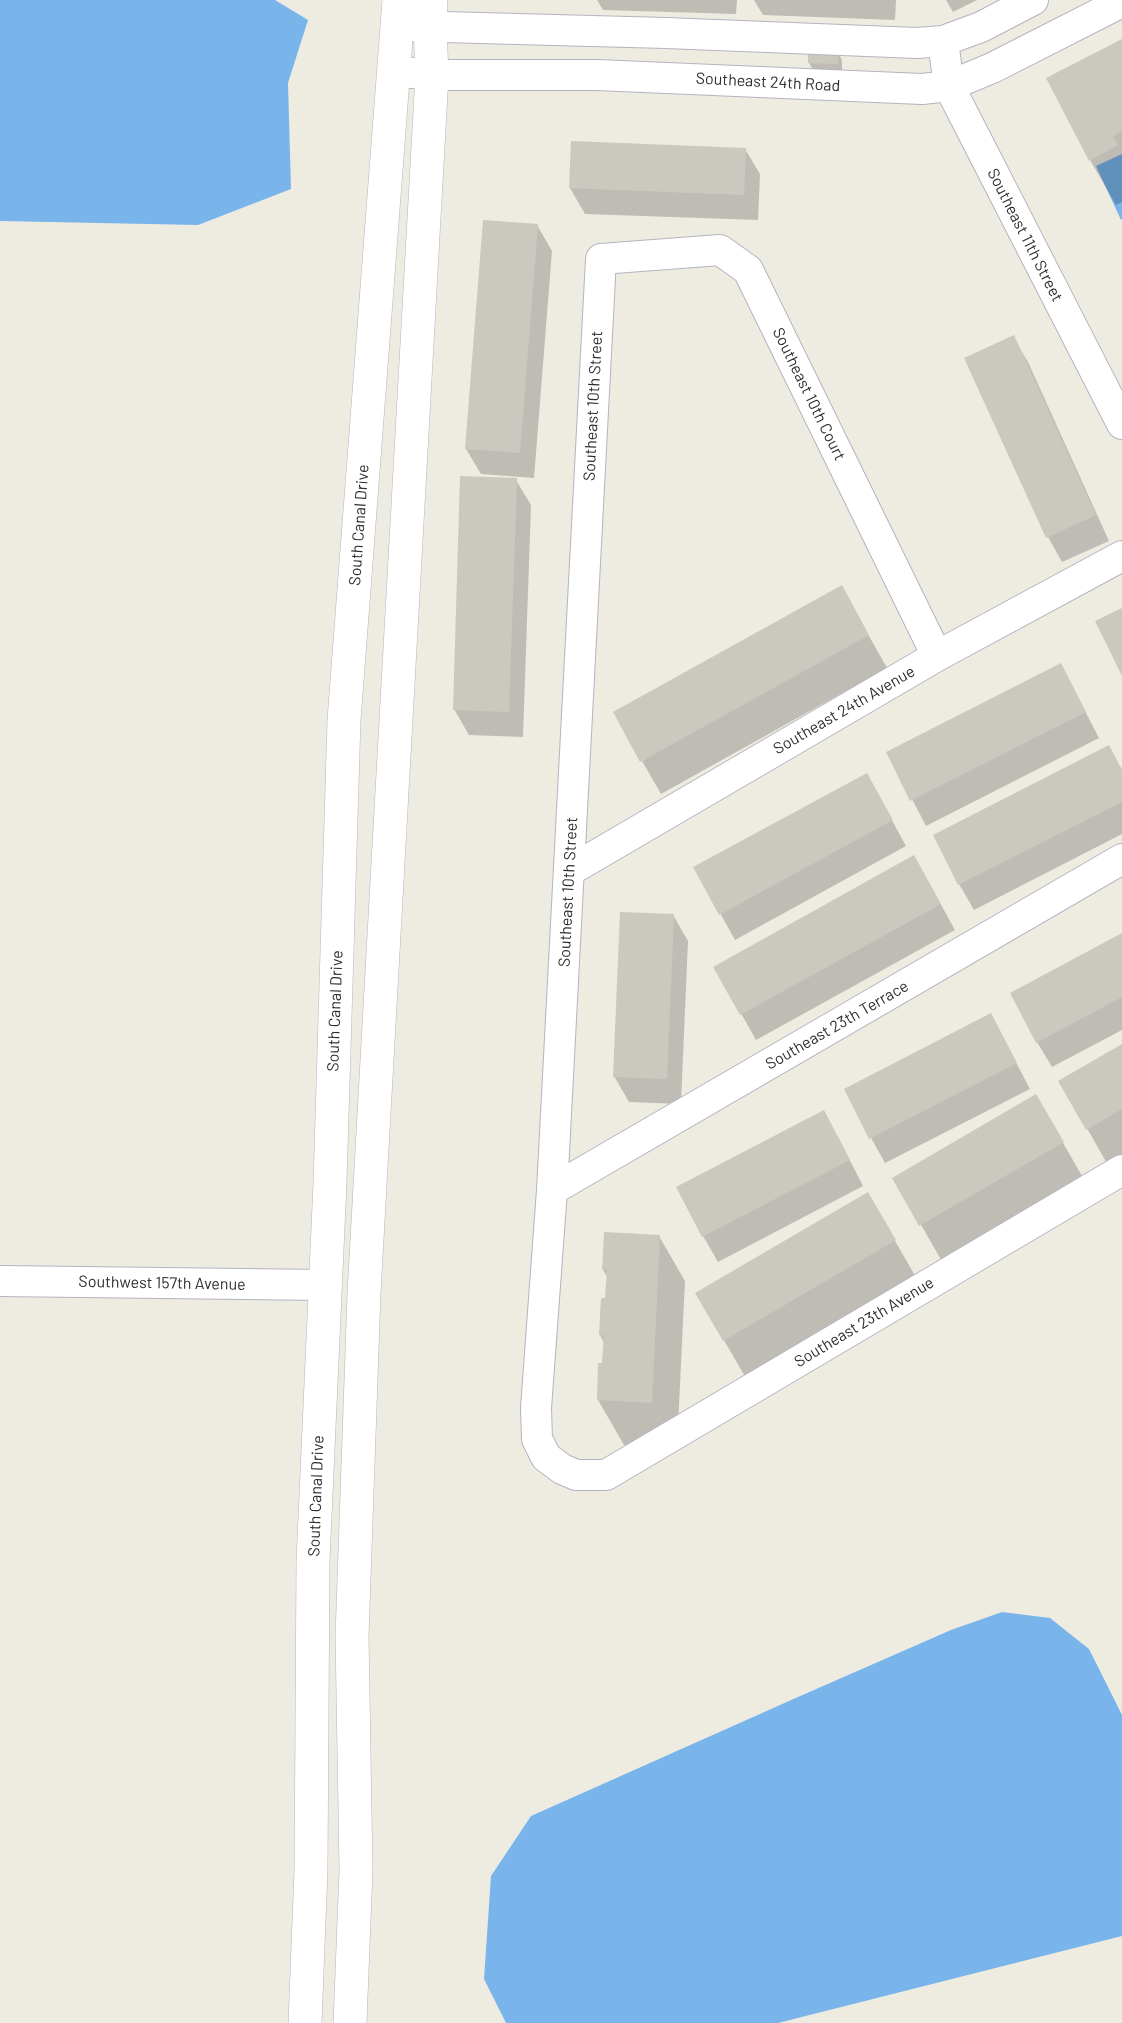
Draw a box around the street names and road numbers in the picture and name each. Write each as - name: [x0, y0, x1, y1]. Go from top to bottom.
- street label: Southeast 24th Road: [695, 69, 841, 95]
- street label: Southeast 11th Street: [983, 165, 1067, 305]
- street label: Southeast 10th Court: [768, 324, 850, 464]
- street label: Southeast 10th Street: [579, 330, 607, 482]
- street label: South Canal Drive: [345, 464, 373, 586]
- street label: Southeast 24th Avenue: [770, 662, 918, 758]
- street label: Southeast 10th Street: [554, 816, 582, 968]
- street label: South Canal Drive: [323, 950, 347, 1072]
- street label: Southeast 23th Terrace: [762, 976, 912, 1074]
- street label: Southwest 157th Avenue: [78, 1272, 246, 1294]
- street label: Southeast 23th Avenue: [791, 1273, 937, 1371]
- street label: South Canal Drive: [304, 1435, 328, 1557]

